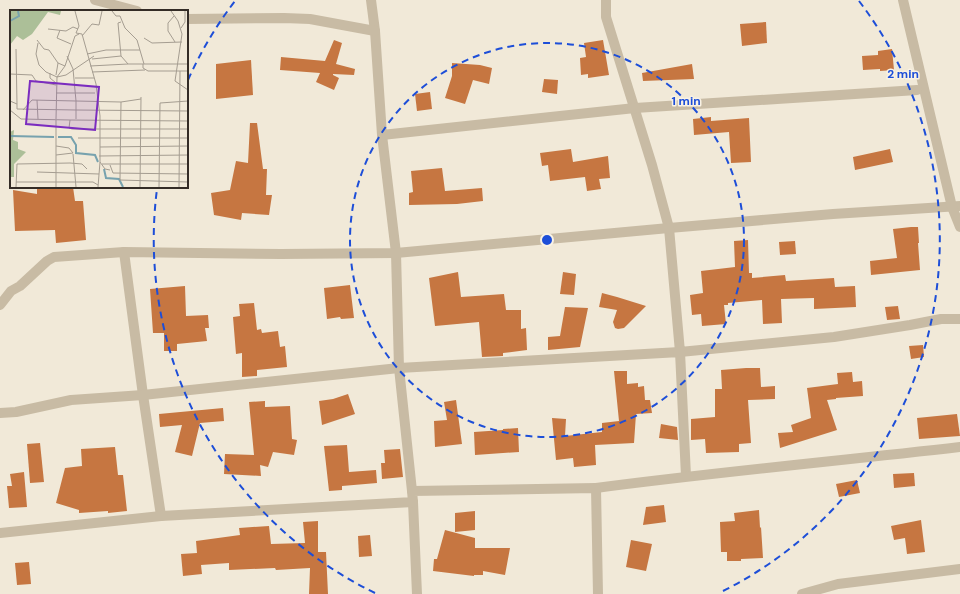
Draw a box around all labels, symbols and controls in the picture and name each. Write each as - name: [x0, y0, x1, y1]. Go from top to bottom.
- inset map: [10, 10, 188, 188]
- text: 2 min: [887, 66, 919, 82]
- text: 1 min: [671, 93, 701, 109]
- centre of rings: [540, 233, 554, 247]

